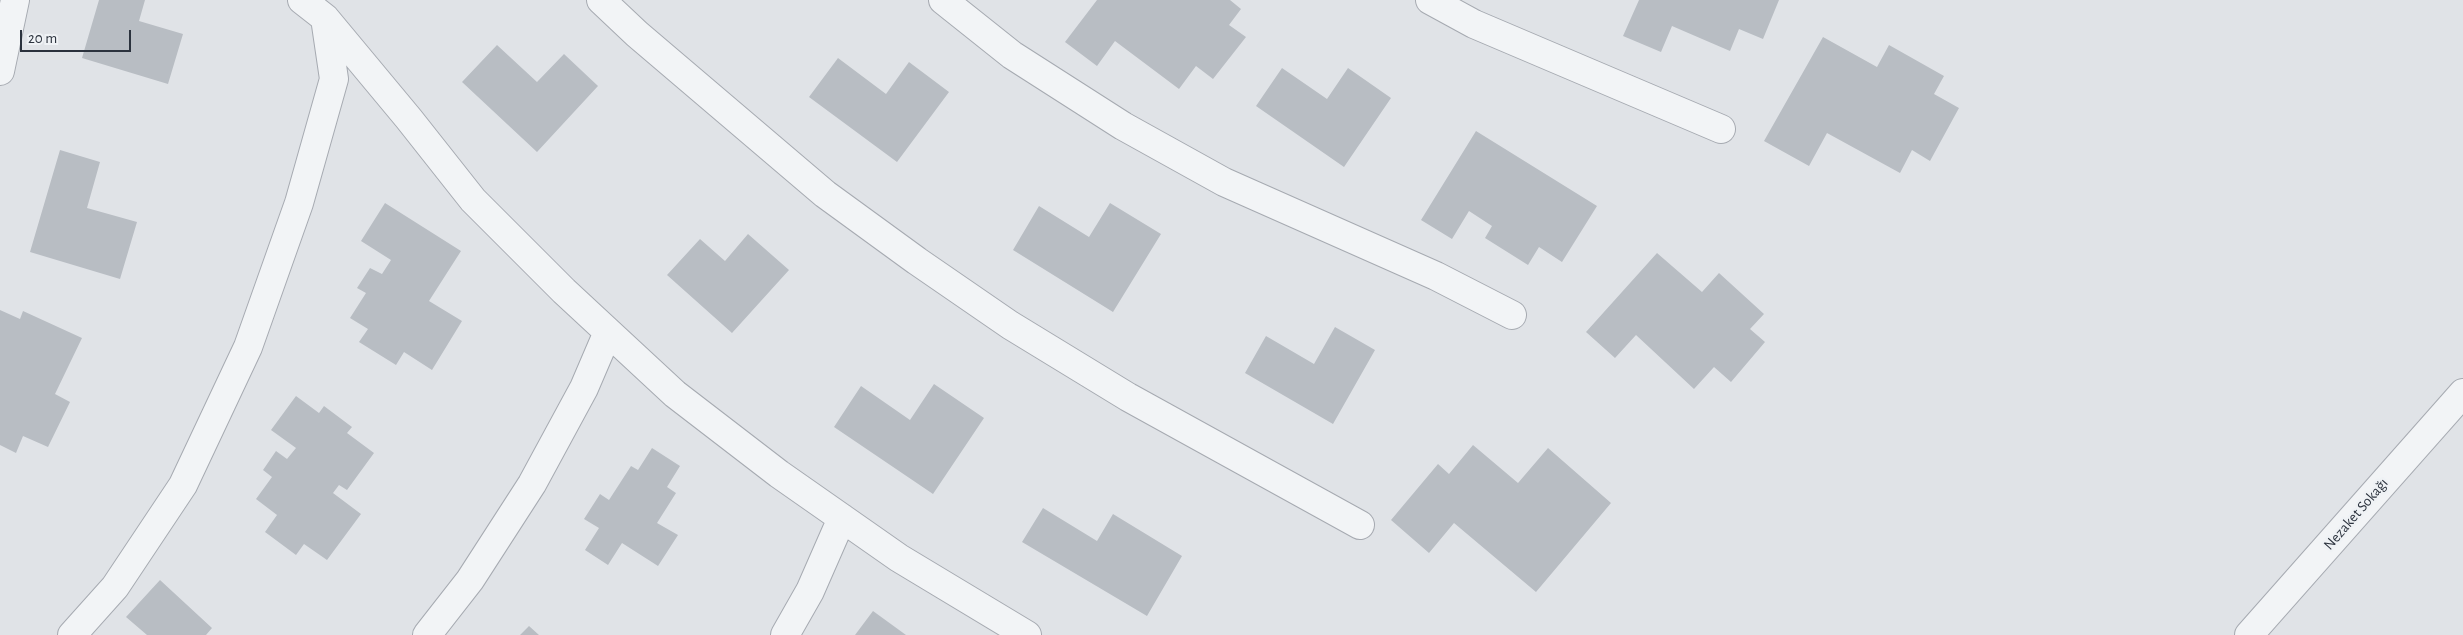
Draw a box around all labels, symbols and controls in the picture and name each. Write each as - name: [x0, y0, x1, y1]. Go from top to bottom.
- scale bar: [22, 20, 134, 52]
- text: 20 m: [28, 31, 57, 46]
- street label: Nezaket Sokağı: [2320, 474, 2392, 554]

